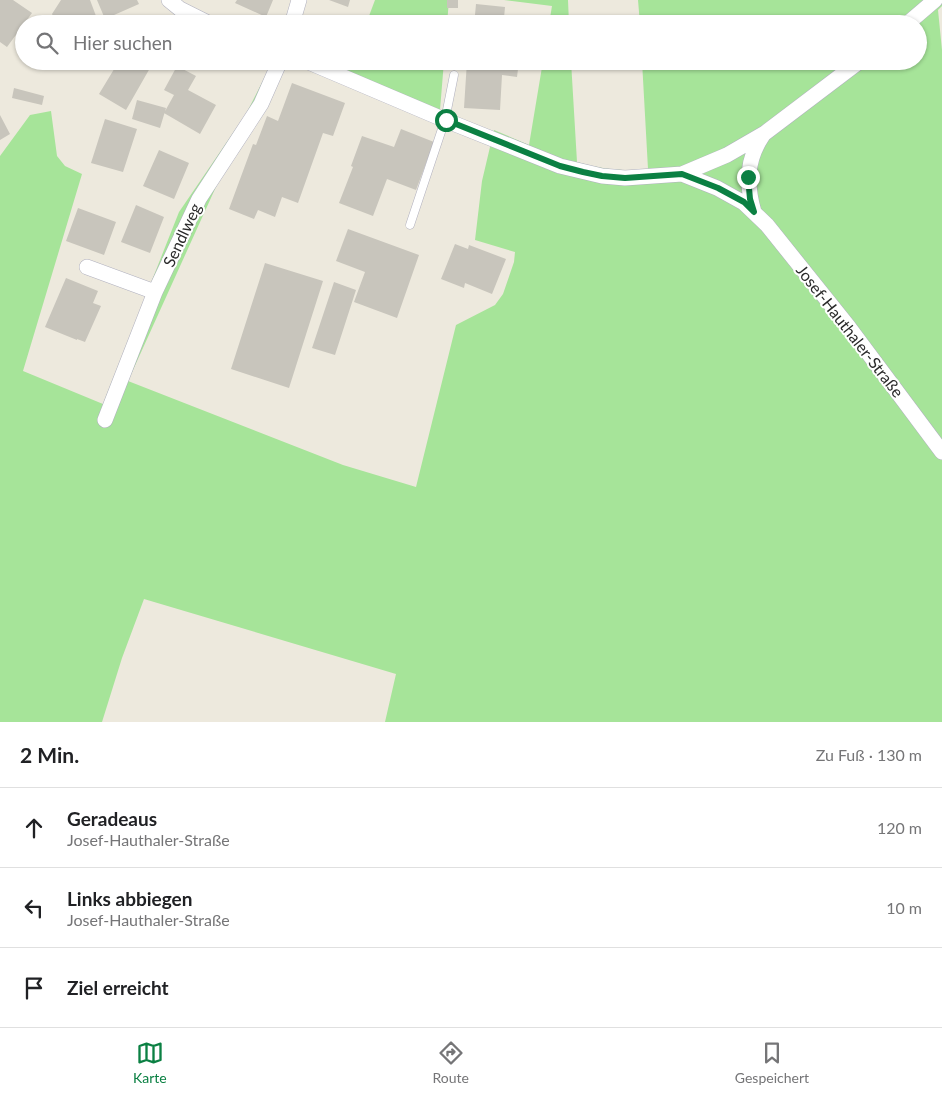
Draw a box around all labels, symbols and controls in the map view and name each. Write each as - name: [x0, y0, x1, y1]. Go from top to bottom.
- search box: [15, 15, 927, 70]
- icon: search: [33, 29, 61, 57]
- text: Hier suchen: [73, 31, 172, 54]
- route start: [435, 109, 458, 132]
- route end: [737, 166, 760, 189]
- street label: Sendlweg: [159, 200, 205, 270]
- street label: Josef-Hauthaler-Straße: [793, 261, 908, 401]
- text: 2 Min.: [20, 742, 79, 767]
- text: Zu Fuß · 130 m: [816, 745, 922, 764]
- text: Geradeaus: [67, 807, 157, 830]
- icon: ahead: [20, 814, 48, 842]
- text: 120 m: [877, 818, 922, 837]
- text: Josef-Hauthaler-Straße: [67, 830, 230, 849]
- text: Links abbiegen: [67, 887, 192, 910]
- icon: left: [20, 894, 48, 922]
- text: 10 m: [886, 898, 922, 917]
- text: Josef-Hauthaler-Straße: [67, 910, 230, 929]
- icon: arrive: [20, 974, 48, 1002]
- text: Ziel erreicht: [67, 976, 169, 999]
- tab: Karte: [133, 1039, 167, 1086]
- tab: Route: [433, 1039, 469, 1086]
- tab: Gespeichert: [735, 1039, 809, 1086]

